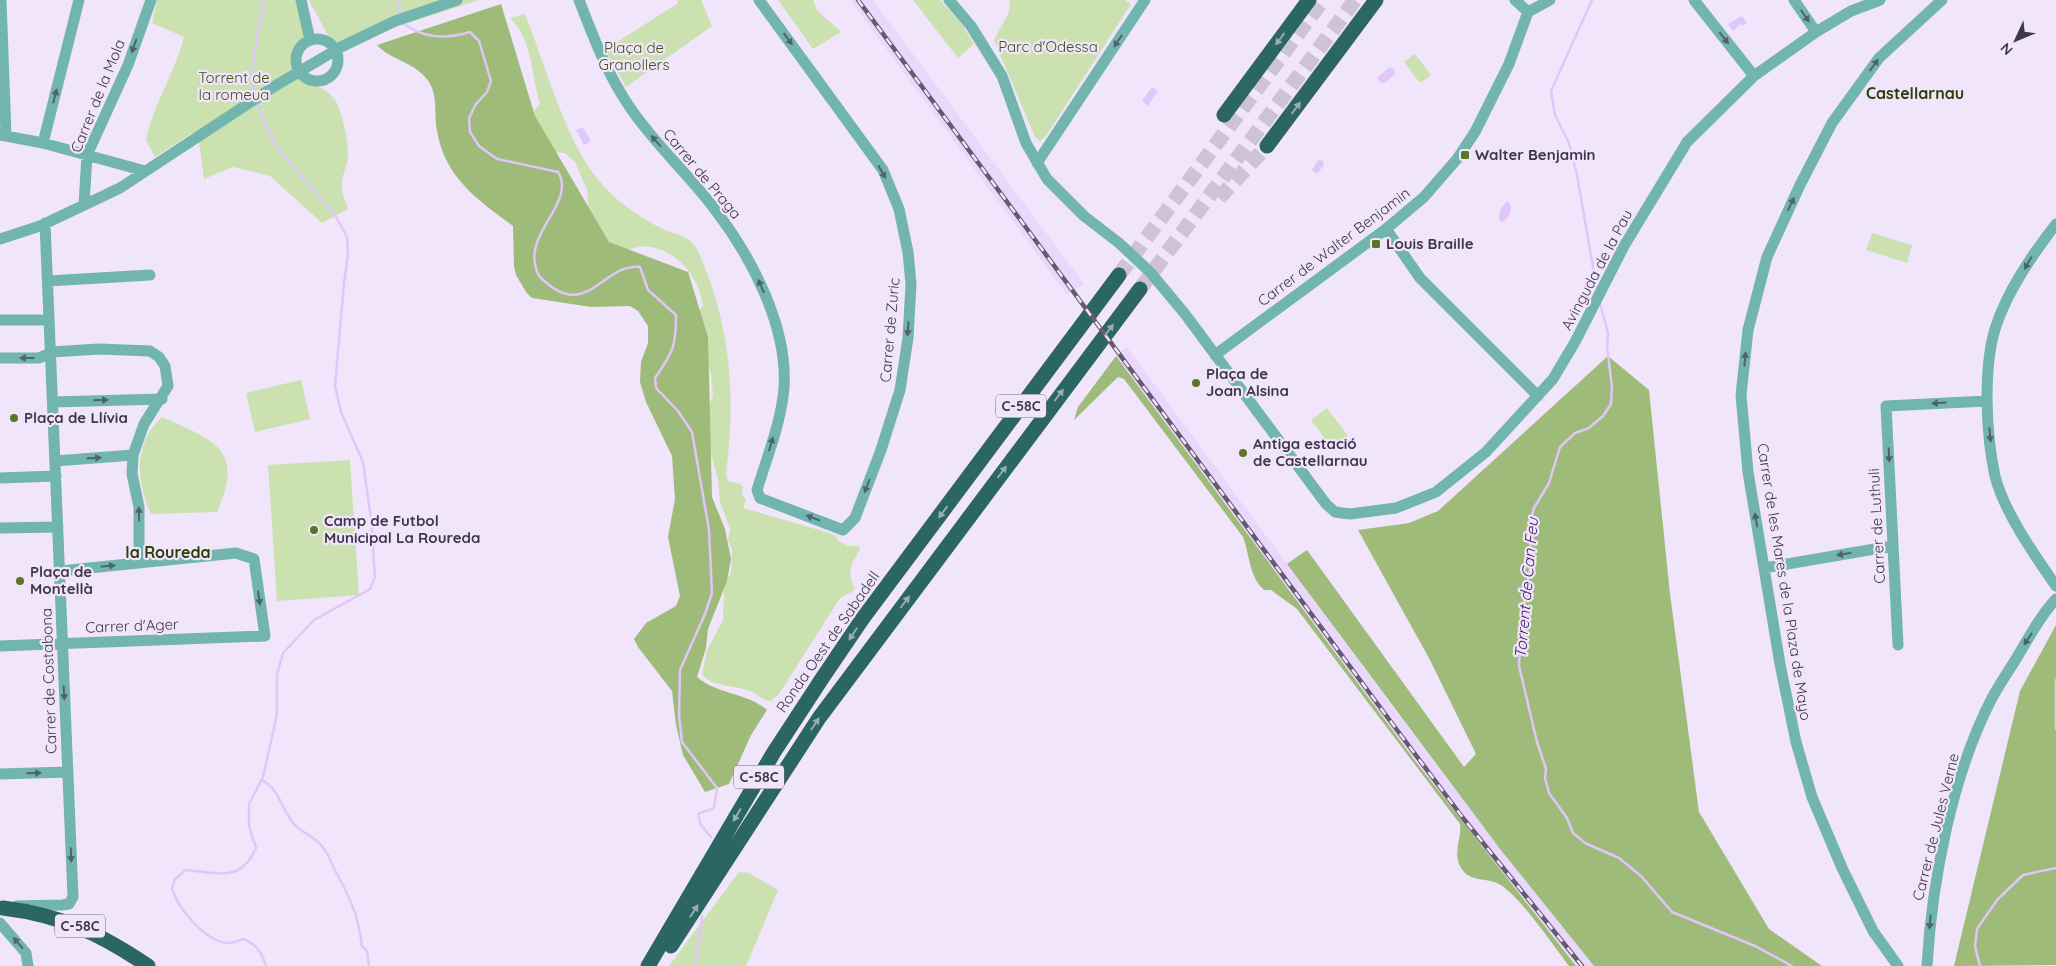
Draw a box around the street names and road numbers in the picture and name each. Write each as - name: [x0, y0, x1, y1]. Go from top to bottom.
- street label: Carrer de la Mola: [66, 36, 129, 155]
- street label: Carrer de Praga: [659, 125, 746, 223]
- street label: Carrer de Walter Benjamin: [1254, 183, 1414, 310]
- street label: Avinguda de la Pau: [1557, 206, 1636, 333]
- street label: Carrer de Zuric: [875, 277, 904, 383]
- road number: C-58C: [996, 394, 1046, 418]
- street label: Carrer de les Mares de la Plaza de Mayo: [1753, 442, 1816, 722]
- street label: Carrer de Luthuli: [1864, 468, 1889, 584]
- street label: Ronda Oest de Sabadell: [772, 567, 884, 716]
- street label: Carrer de Costabona: [36, 608, 61, 754]
- street label: Carrer d'Ager: [85, 614, 179, 637]
- street label: Carrer de Jules Verne: [1908, 751, 1963, 903]
- road number: C-58C: [734, 766, 784, 789]
- road number: C-58C: [55, 914, 105, 938]

